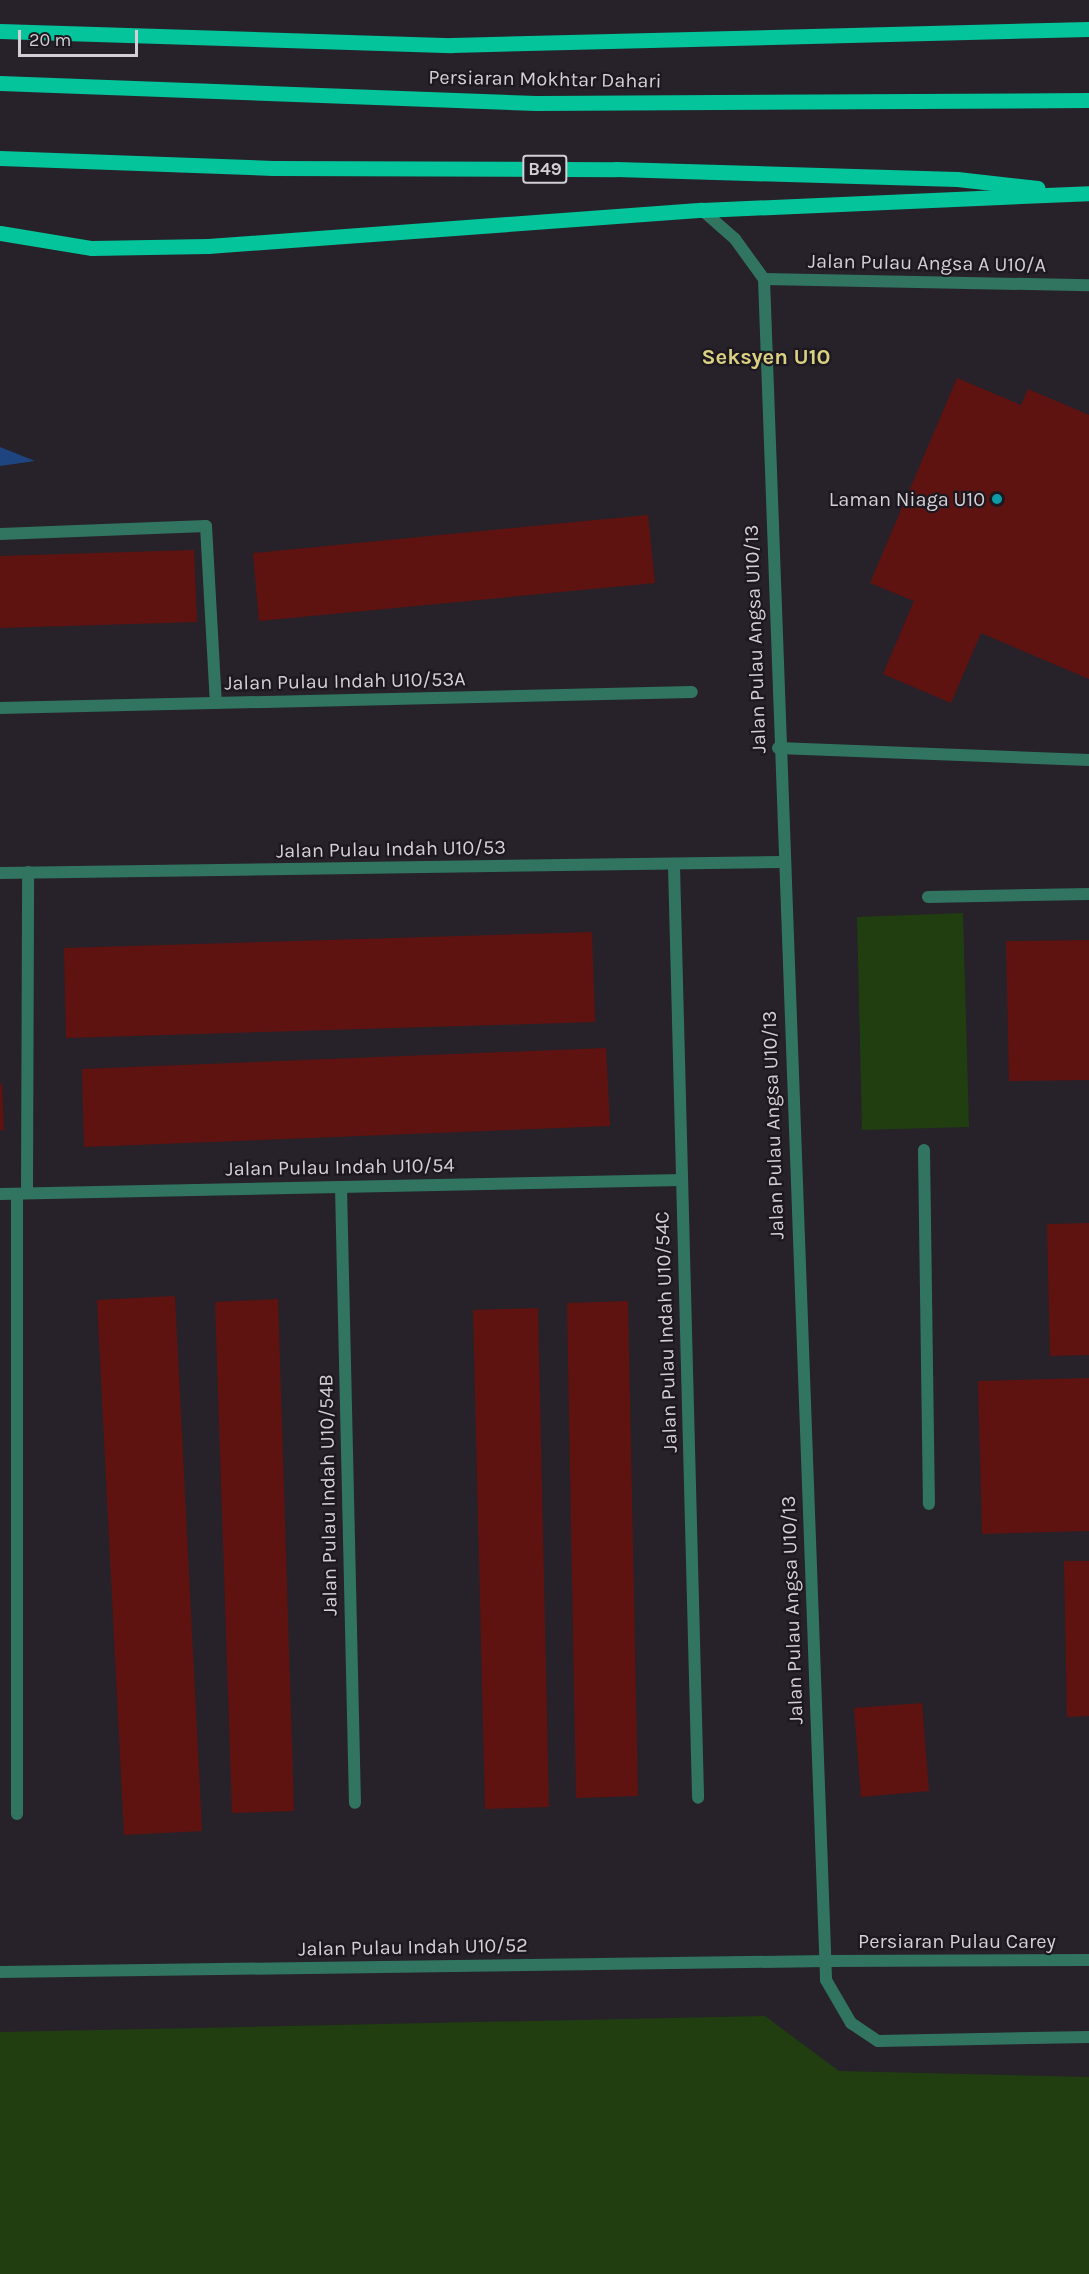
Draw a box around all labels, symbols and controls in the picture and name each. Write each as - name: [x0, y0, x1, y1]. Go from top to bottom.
- scale bar: [21, 18, 141, 56]
- text: 20 m: [29, 29, 71, 51]
- street label: Persiaran Mokhtar Dahari: [428, 65, 662, 93]
- road number: B49: [521, 154, 569, 184]
- street label: Jalan Pulau Angsa A U10/A: [808, 249, 1046, 277]
- district label: Seksyen U10: [702, 345, 830, 371]
- place label: Laman Niaga U10: [829, 487, 985, 511]
- marker: Laman Niaga U10: [990, 492, 1004, 506]
- street label: Jalan Pulau Angsa U10/13: [739, 524, 771, 754]
- street label: Jalan Pulau Indah U10/53A: [224, 667, 466, 695]
- street label: Jalan Pulau Indah U10/53: [276, 835, 506, 863]
- street label: Jalan Pulau Angsa U10/13: [757, 1010, 789, 1240]
- street label: Jalan Pulau Indah U10/54: [225, 1153, 455, 1181]
- street label: Jalan Pulau Indah U10/54C: [650, 1211, 682, 1453]
- street label: Jalan Pulau Indah U10/54B: [314, 1374, 342, 1616]
- street label: Jalan Pulau Angsa U10/13: [776, 1495, 808, 1725]
- street label: Persiaran Pulau Carey: [858, 1929, 1056, 1953]
- street label: Jalan Pulau Indah U10/52: [298, 1933, 528, 1961]

